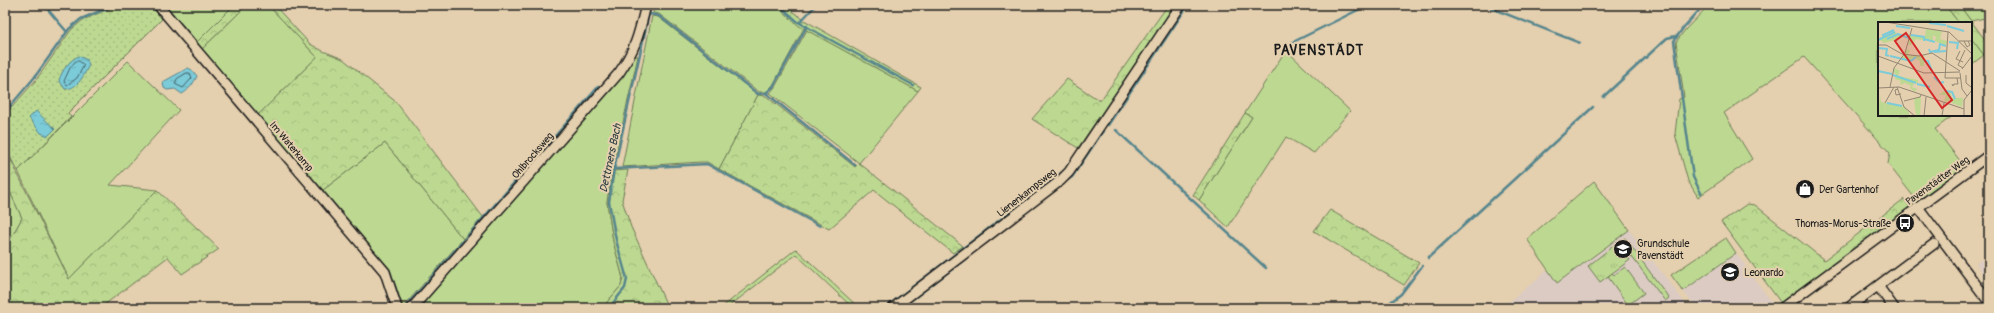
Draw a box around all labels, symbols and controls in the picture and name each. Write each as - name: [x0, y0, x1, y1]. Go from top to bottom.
- inset map: [1878, 22, 1972, 116]
- district label: PAVENSTÄDT: [1274, 42, 1364, 59]
- street label: Im Waterkamp: [267, 119, 316, 174]
- water label: Dettmers Bach: [597, 122, 624, 194]
- street label: Ohlbrocksweg: [509, 130, 556, 181]
- street label: Pavenstädter Weg: [1903, 154, 1972, 208]
- street label: Lienenkampsweg: [995, 166, 1059, 220]
- shop icon: Der Gartenhof: [1794, 178, 1816, 200]
- place label: Der Gartenhof: [1819, 184, 1879, 196]
- bus stop icon: Thomas-Morus-Straße: [1894, 212, 1916, 234]
- place label: Thomas-Morus-Straße: [1795, 218, 1891, 230]
- school or university icon: Grundschule Pavenstädt: [1612, 238, 1634, 260]
- place label: Grundschule Pavenstädt: [1637, 238, 1689, 262]
- school or university icon: Leonardo: [1719, 261, 1741, 283]
- place label: Leonardo: [1744, 267, 1784, 279]

